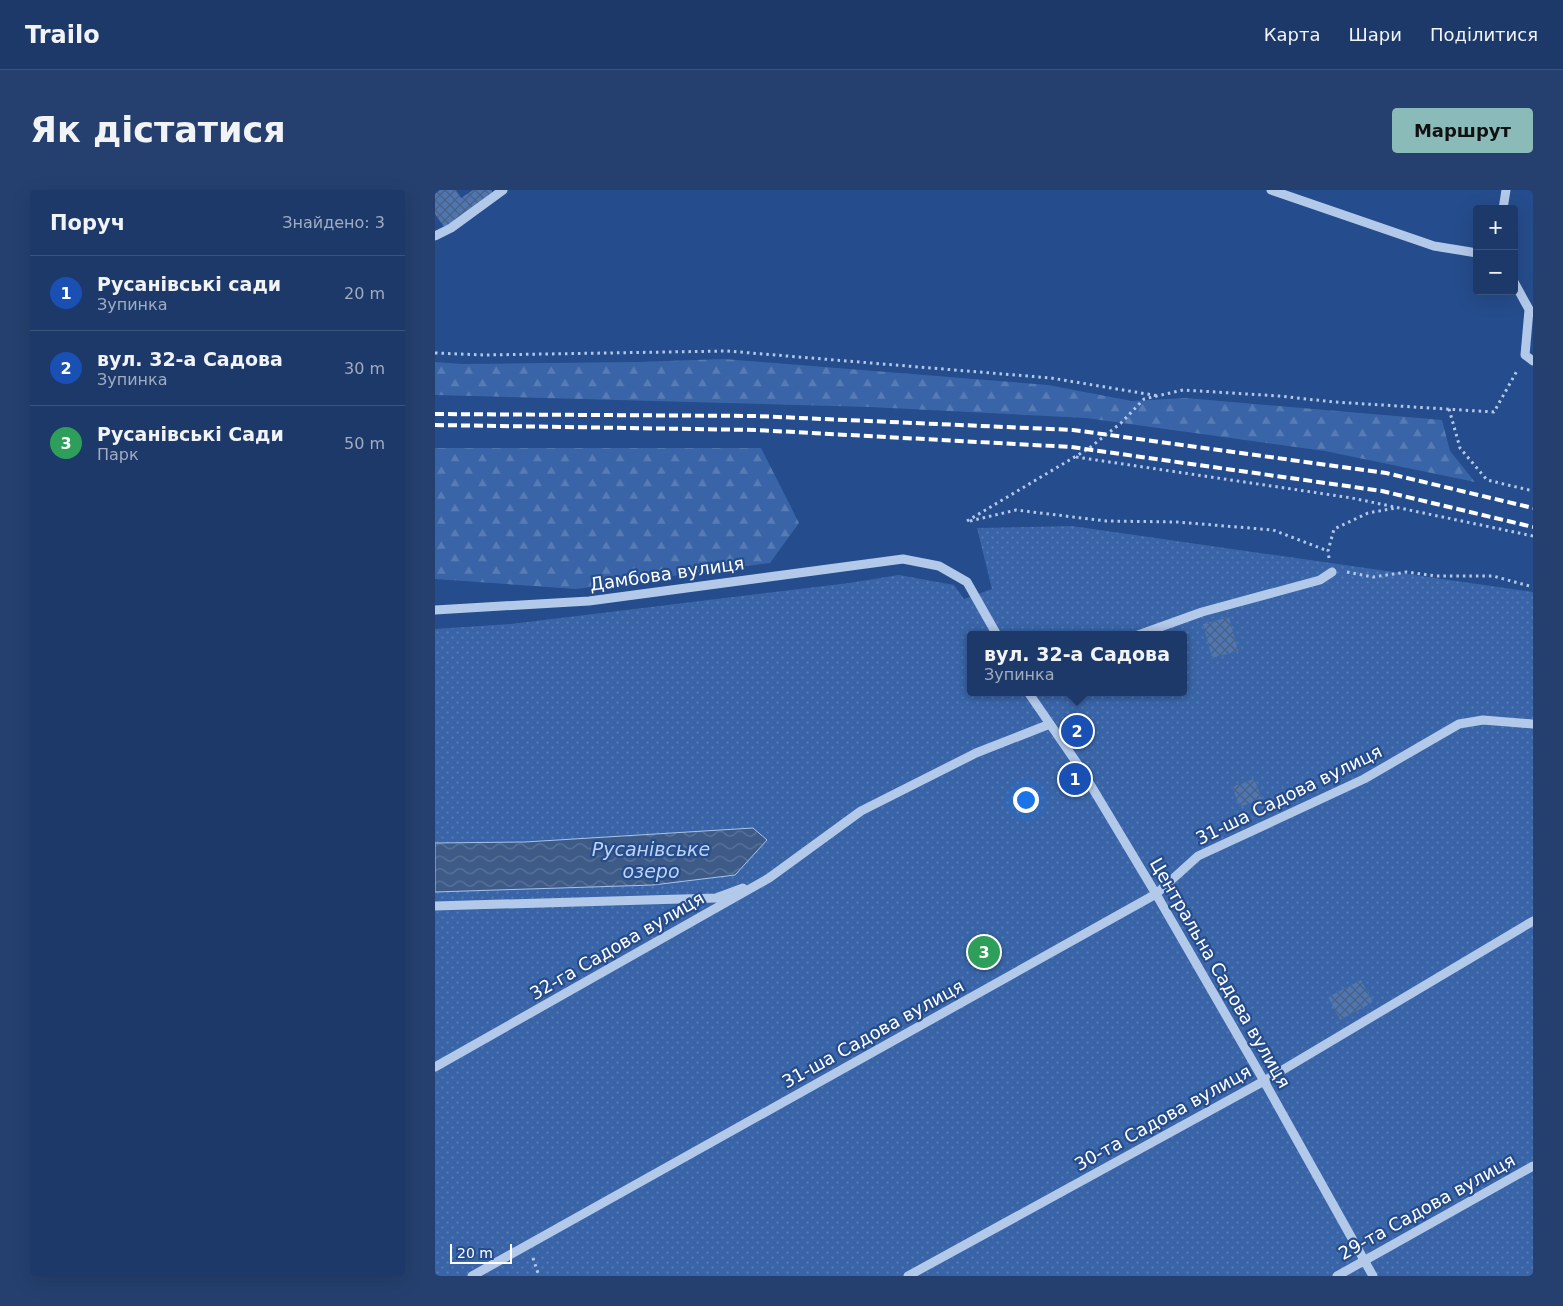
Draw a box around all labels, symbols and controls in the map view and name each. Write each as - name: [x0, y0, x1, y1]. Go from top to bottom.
- text: Trailo: [25, 21, 100, 49]
- text: Карта: [1264, 24, 1320, 45]
- text: Шари: [1348, 24, 1402, 45]
- text: Поділитися: [1430, 24, 1538, 45]
- button: Маршрут: [1392, 108, 1533, 153]
- text: Як дістатися: [30, 110, 286, 150]
- map controls: [1473, 205, 1518, 295]
- button: +: [1473, 205, 1518, 250]
- text: Поруч: [50, 211, 125, 235]
- text: Знайдено: 3: [282, 213, 385, 232]
- button: −: [1473, 250, 1518, 295]
- text: Русанівські сади: [97, 273, 281, 295]
- text: 1: [60, 284, 72, 303]
- text: 20 m: [344, 284, 385, 303]
- text: Зупинка: [97, 295, 168, 314]
- text: вул. 32-а Садова: [97, 348, 283, 370]
- text: 2: [60, 359, 72, 378]
- text: 30 m: [344, 359, 385, 378]
- text: Зупинка: [97, 370, 168, 389]
- text: Русанівські Сади: [97, 423, 284, 445]
- text: 3: [60, 434, 72, 453]
- text: 50 m: [344, 434, 385, 453]
- text: Парк: [97, 445, 139, 464]
- street label: Дамбова вулиця: [588, 552, 745, 595]
- popup: [967, 631, 1187, 696]
- text: вул. 32-а Садова: [984, 643, 1170, 665]
- text: Зупинка: [984, 665, 1055, 684]
- pin: 2: [1061, 712, 1093, 750]
- street label: 31-ша Садова вулиця: [1192, 740, 1385, 849]
- pin: 1: [1059, 760, 1091, 798]
- your location: [1013, 787, 1039, 813]
- water label: Русанівське озеро: [592, 838, 710, 882]
- street label: Центральна Садова вулиця: [1146, 854, 1295, 1092]
- street label: 32-га Садова вулиця: [526, 887, 708, 1004]
- pin: 3: [968, 933, 1000, 971]
- street label: 31-ша Садова вулиця: [778, 975, 967, 1092]
- street label: 30-та Садова вулиця: [1071, 1060, 1255, 1175]
- street label: 29-та Садова вулиця: [1335, 1149, 1519, 1264]
- scale bar: [450, 1241, 513, 1264]
- text: 20 m: [457, 1245, 493, 1261]

